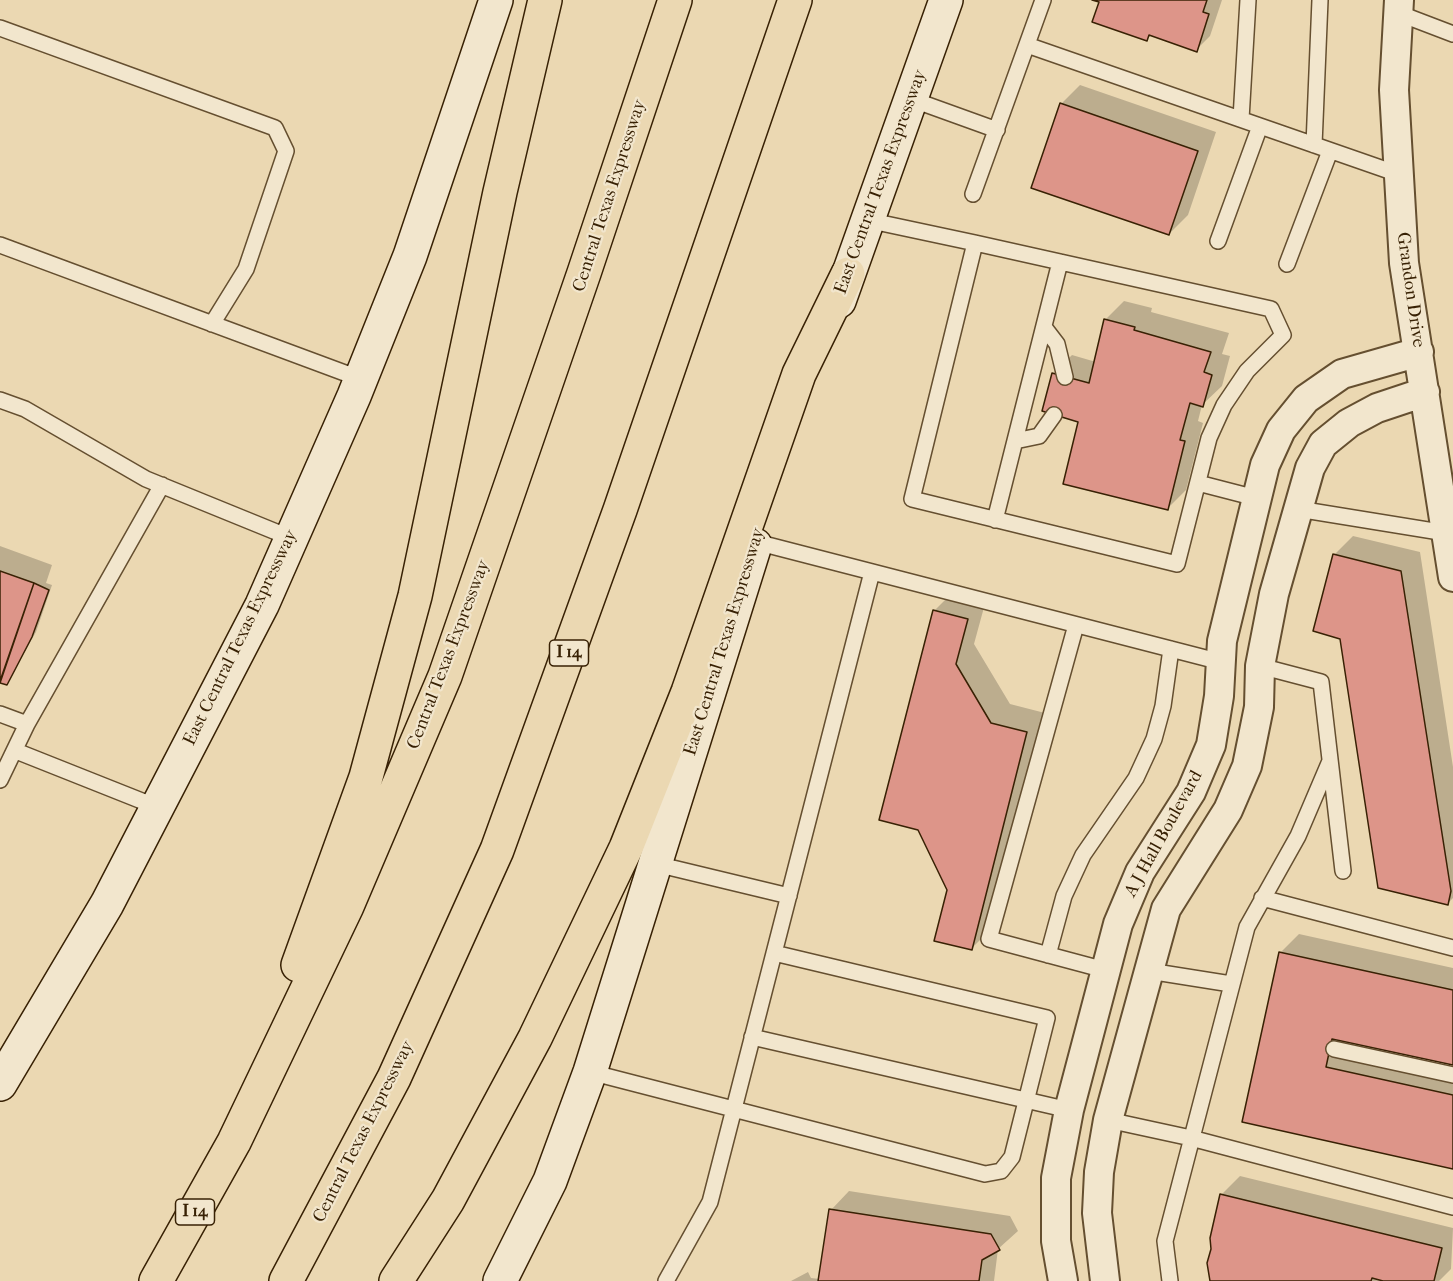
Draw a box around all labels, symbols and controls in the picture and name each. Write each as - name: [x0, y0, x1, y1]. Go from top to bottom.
- street label: East Central Texas Expressway: [830, 67, 932, 297]
- street label: Central Texas Expressway: [569, 97, 651, 295]
- street label: Grandon Drive: [1391, 231, 1429, 349]
- street label: East Central Texas Expressway: [680, 526, 770, 758]
- street label: East Central Texas Expressway: [179, 527, 303, 749]
- street label: Central Texas Expressway: [403, 557, 495, 753]
- road number: I 14: [550, 640, 588, 666]
- street label: A J Hall Boulevard: [1120, 767, 1208, 901]
- street label: Central Texas Expressway: [309, 1038, 419, 1226]
- road number: I 14: [176, 1199, 214, 1225]

